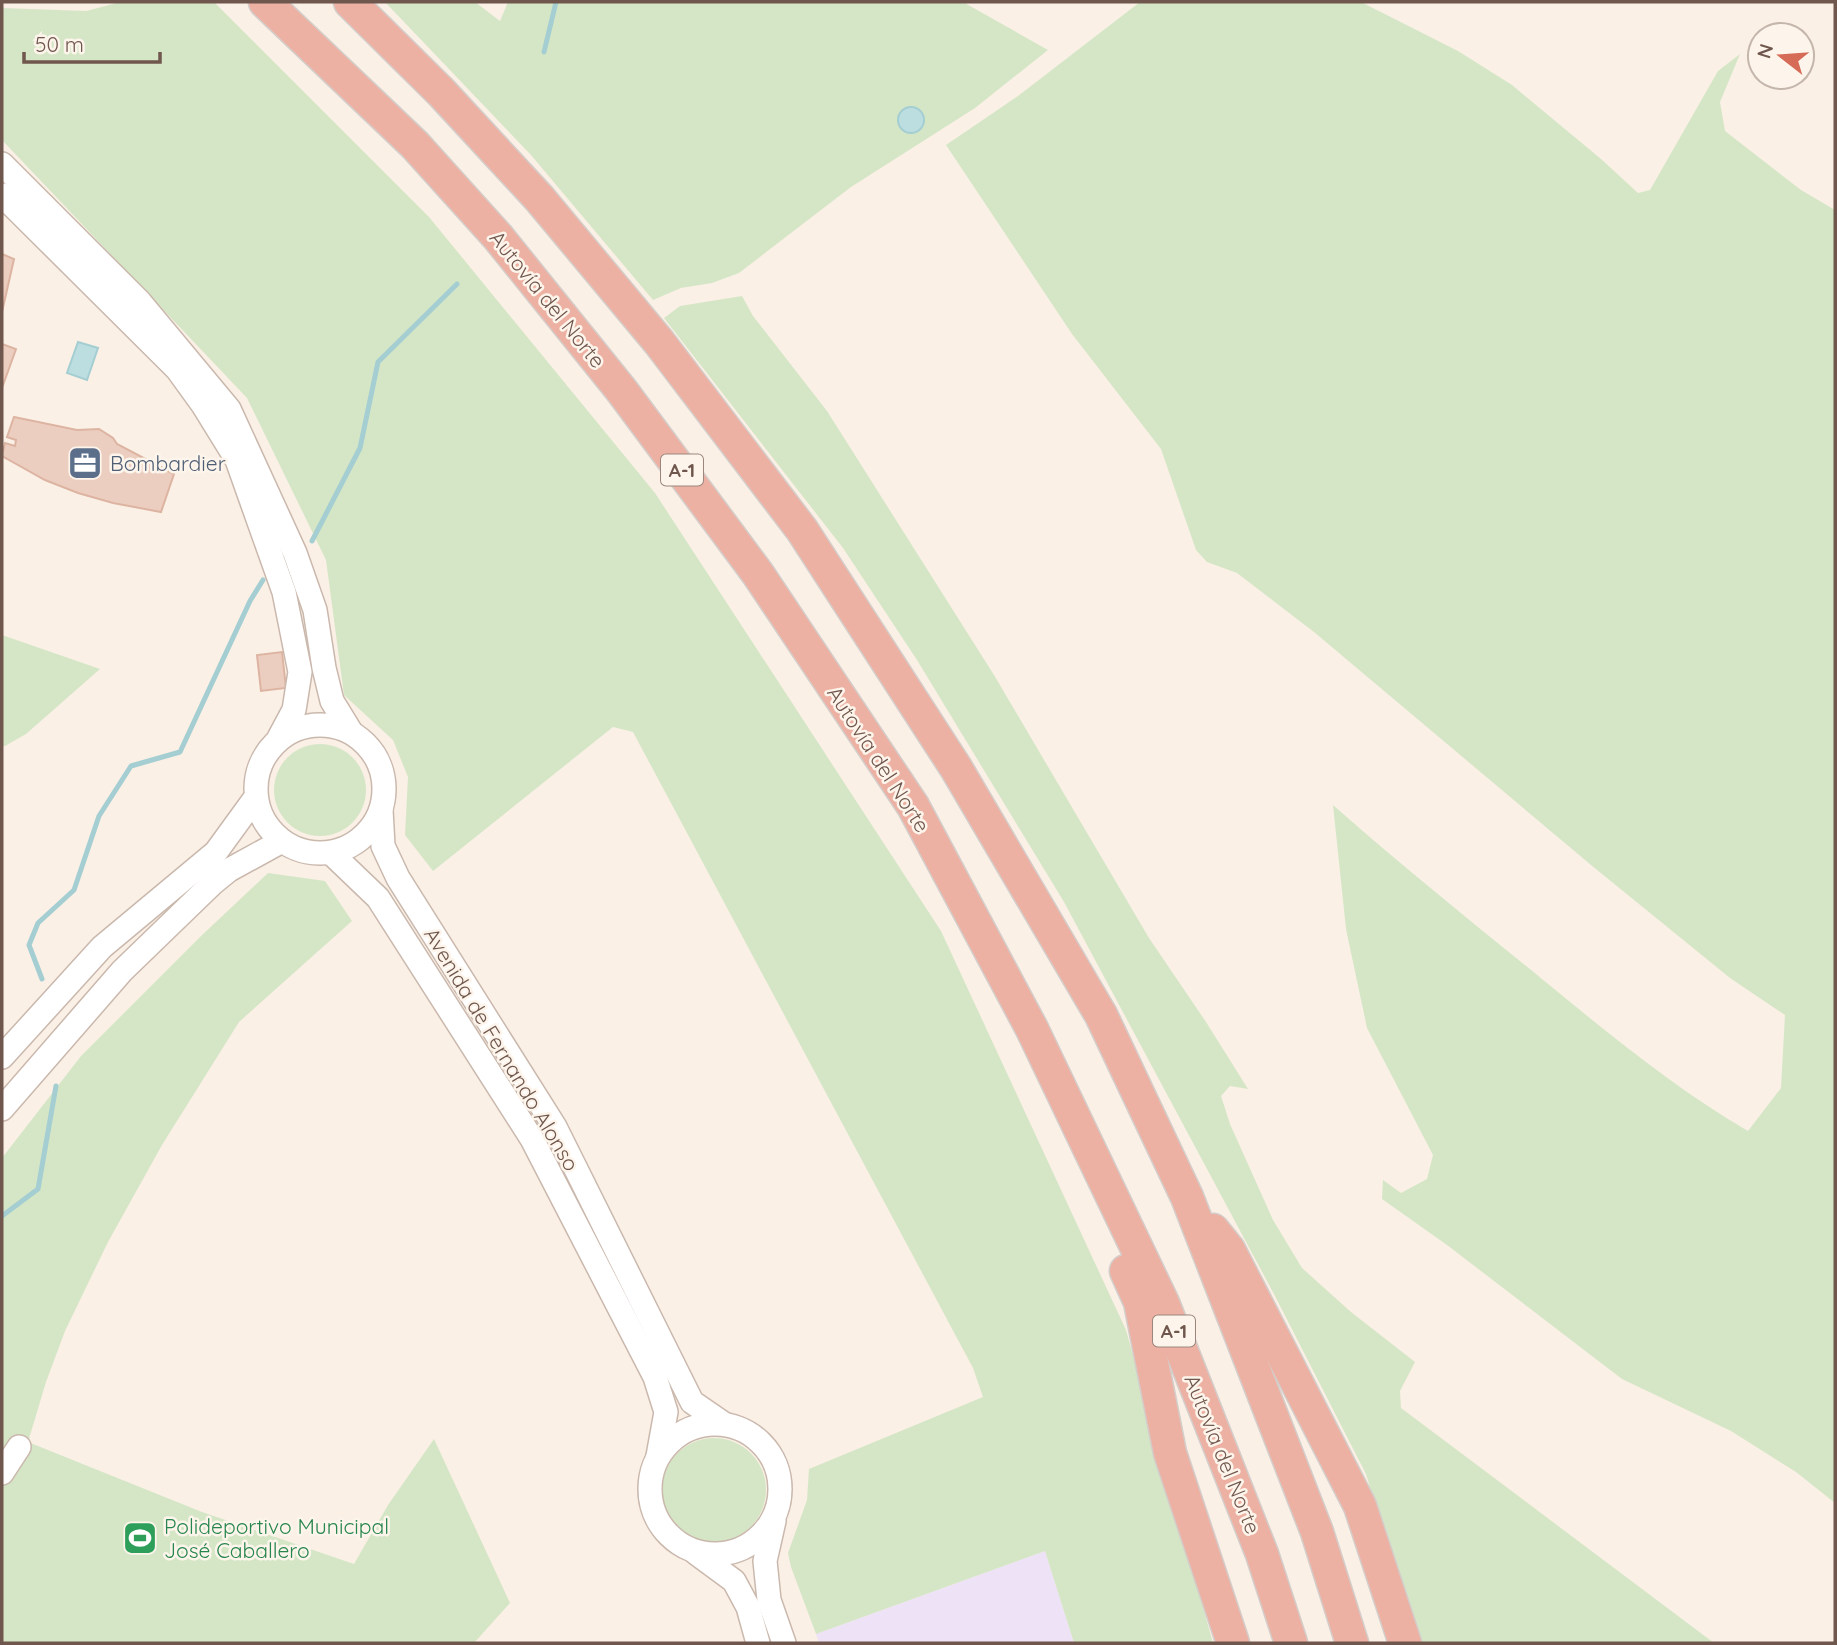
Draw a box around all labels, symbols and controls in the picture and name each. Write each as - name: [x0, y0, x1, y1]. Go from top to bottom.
- scale bar: [24, 21, 161, 65]
- north arrow: [1746, 21, 1816, 91]
- text: 50 m: [35, 31, 84, 57]
- text: N: [1751, 41, 1778, 61]
- street label: Autovía del Norte: [485, 225, 611, 373]
- office icon: Bombardier: [66, 444, 104, 482]
- place label: Bombardier: [110, 450, 226, 476]
- road number: A-1: [661, 454, 703, 485]
- street label: Autovía del Norte: [822, 681, 936, 837]
- street label: Avenida de Fernando Alonso: [419, 923, 585, 1175]
- road number: A-1: [1153, 1316, 1195, 1346]
- street label: Autovía del Norte: [1179, 1371, 1267, 1537]
- place label: Polideportivo Municipal José Caballero: [164, 1513, 389, 1563]
- sports icon: Polideportivo Municipal José Caballero: [121, 1519, 159, 1557]

